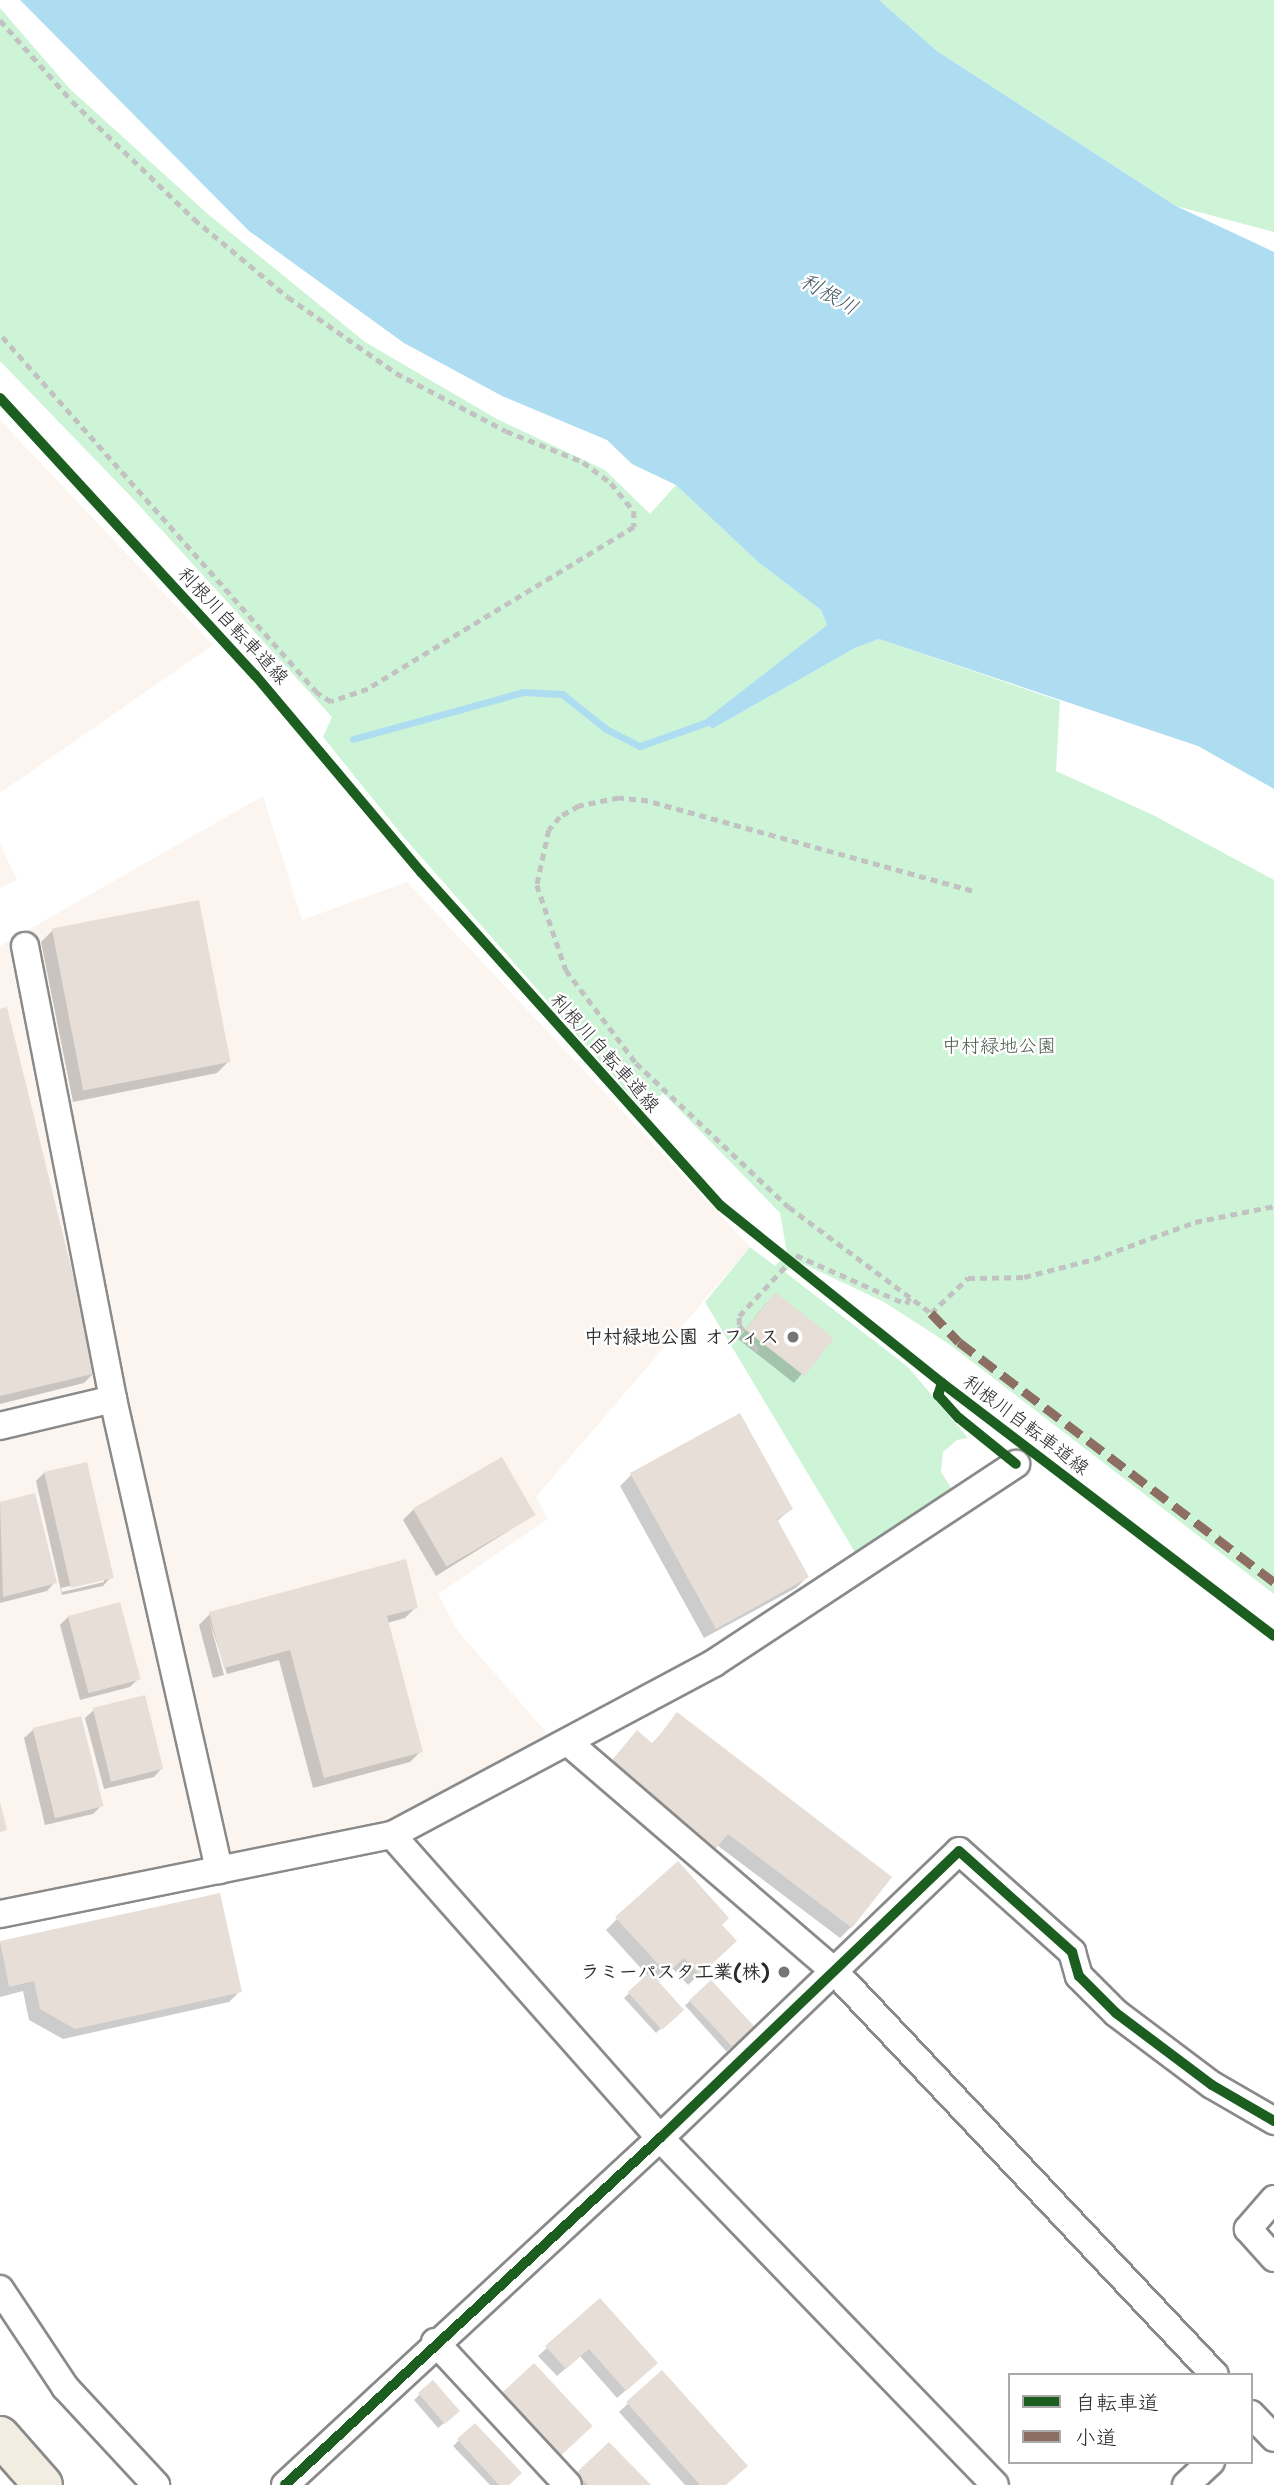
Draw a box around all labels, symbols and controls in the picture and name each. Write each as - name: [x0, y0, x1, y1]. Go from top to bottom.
- water label: 利根川: [795, 267, 863, 321]
- street label: 利根川自転車道線: [173, 563, 293, 689]
- street label: 利根川自転車道線: [546, 989, 664, 1117]
- park label: 中村緑地公園: [942, 1035, 1056, 1057]
- place label: 中村緑地公園 オフィス: [582, 1326, 779, 1348]
- marker: 中村緑地公園 オフィス: [785, 1329, 801, 1345]
- street label: 利根川自転車道線: [958, 1370, 1094, 1480]
- place label: ラミーパスタ工業(株): [581, 1961, 770, 1983]
- marker: ラミーパスタ工業(株): [776, 1964, 792, 1980]
- legend: [1008, 2373, 1253, 2464]
- text: 自転車道: [1075, 2389, 1159, 2417]
- text: 小道: [1075, 2424, 1117, 2452]

